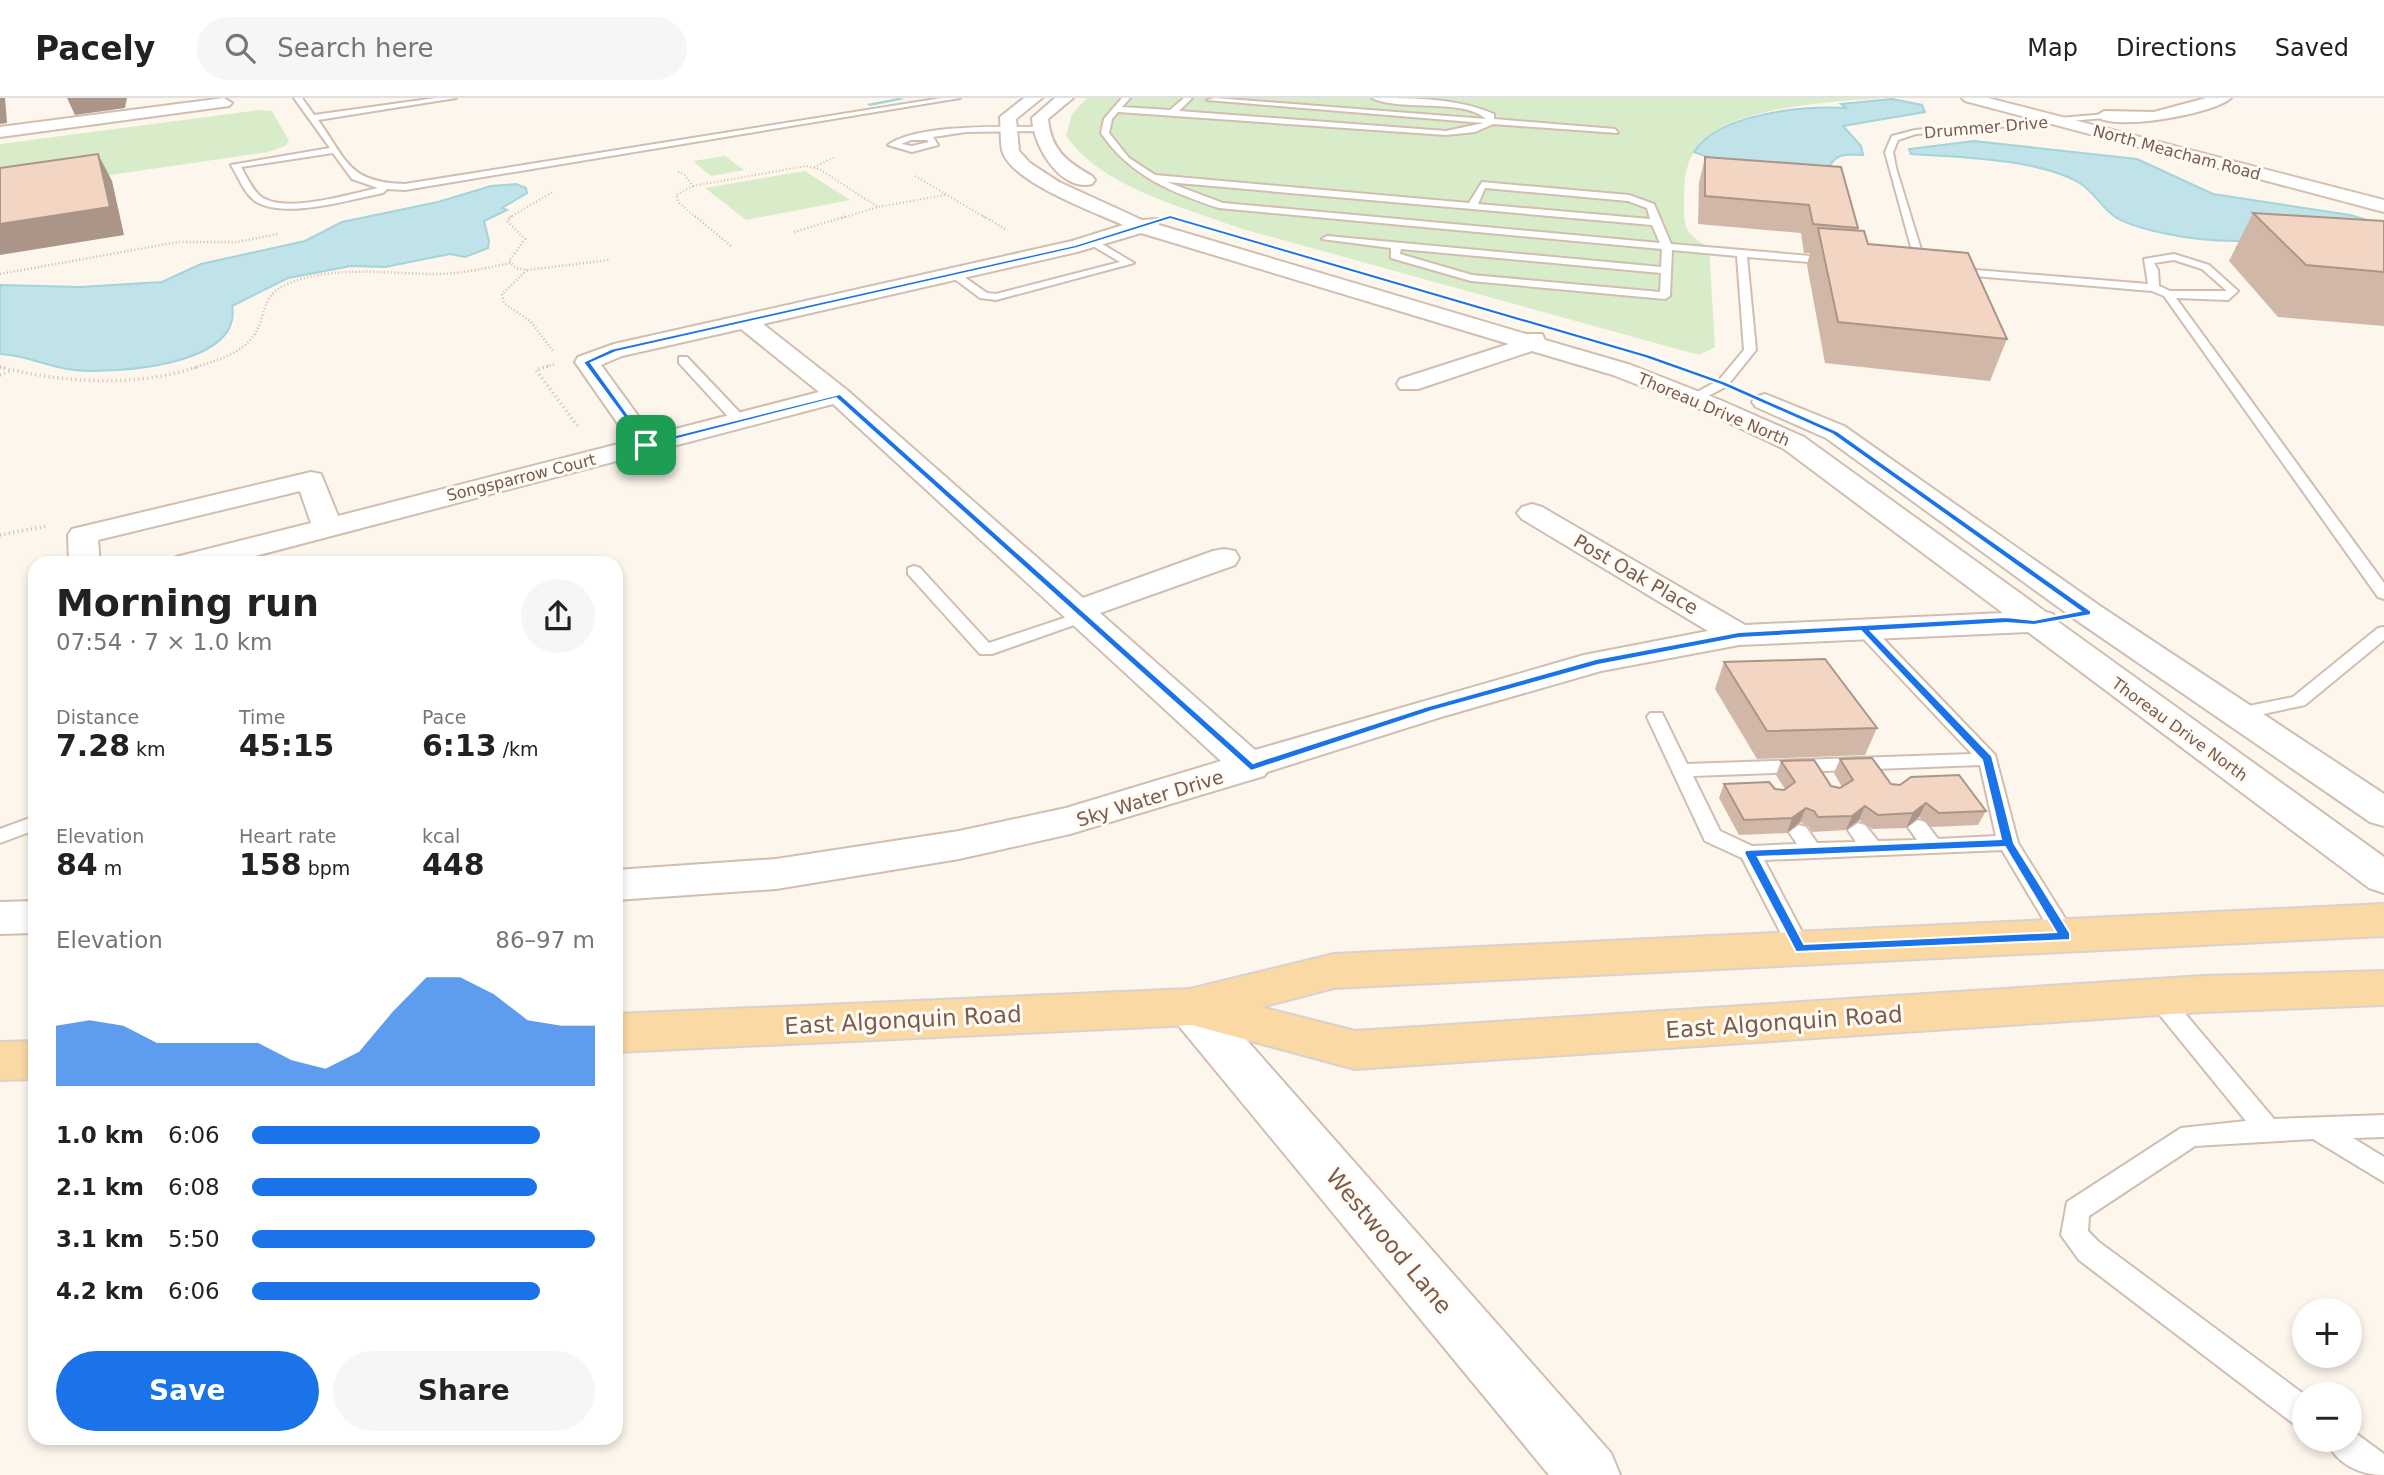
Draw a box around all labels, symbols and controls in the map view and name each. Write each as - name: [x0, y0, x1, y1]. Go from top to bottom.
- search box: [197, 17, 687, 80]
- text: Pacely: [35, 29, 155, 68]
- icon: search: [221, 29, 259, 67]
- text: Search here: [277, 33, 434, 63]
- text: Map: [2027, 34, 2078, 62]
- text: Directions: [2116, 34, 2237, 62]
- text: Saved: [2275, 34, 2349, 62]
- street label: Drummer Drive: [1923, 113, 2049, 142]
- street label: North Meacham Road: [2091, 121, 2263, 184]
- street label: Thoreau Drive North: [1634, 368, 1793, 450]
- pin: [616, 415, 676, 475]
- icon: arrive: [627, 426, 665, 464]
- street label: Songsparrow Court: [445, 450, 598, 505]
- street label: Post Oak Place: [1570, 529, 1702, 619]
- button: share: [521, 579, 595, 653]
- text: Morning run: [56, 581, 319, 625]
- text: 07:54 · 7 × 1.0 km: [56, 629, 272, 655]
- street label: Thoreau Drive North: [2107, 673, 2251, 785]
- text: Distance: [56, 706, 139, 728]
- text: Time: [239, 706, 286, 728]
- text: Pace: [422, 706, 466, 728]
- text: 7.28: [56, 728, 130, 763]
- text: 45:15: [239, 728, 335, 763]
- text: 6:13: [422, 728, 497, 763]
- text: km: [130, 738, 166, 760]
- text: /km: [497, 738, 539, 760]
- street label: Sky Water Drive: [1074, 765, 1226, 831]
- text: Elevation: [56, 825, 144, 847]
- text: Heart rate: [239, 825, 337, 847]
- text: kcal: [422, 825, 460, 847]
- text: 84: [56, 847, 98, 882]
- text: 158: [239, 847, 302, 882]
- text: 448: [422, 847, 485, 882]
- text: m: [98, 857, 122, 879]
- text: bpm: [302, 857, 350, 879]
- text: Elevation: [56, 927, 163, 953]
- text: 86–97 m: [495, 927, 595, 953]
- street label: East Algonquin Road: [784, 1001, 1022, 1039]
- street label: East Algonquin Road: [1665, 1001, 1903, 1043]
- text: 1.0 km: [56, 1122, 144, 1148]
- text: 6:06: [168, 1122, 220, 1148]
- street label: Westwood Lane: [1321, 1163, 1457, 1319]
- text: 2.1 km: [56, 1174, 144, 1200]
- text: 6:08: [168, 1174, 220, 1200]
- text: 3.1 km: [56, 1226, 144, 1252]
- text: 5:50: [168, 1226, 220, 1252]
- text: 4.2 km: [56, 1278, 144, 1304]
- text: 6:06: [168, 1278, 220, 1304]
- map controls: [2292, 1298, 2362, 1452]
- button: +: [2292, 1298, 2362, 1368]
- button: Save: [56, 1351, 319, 1431]
- button: Share: [333, 1351, 595, 1431]
- button: −: [2292, 1382, 2362, 1452]

